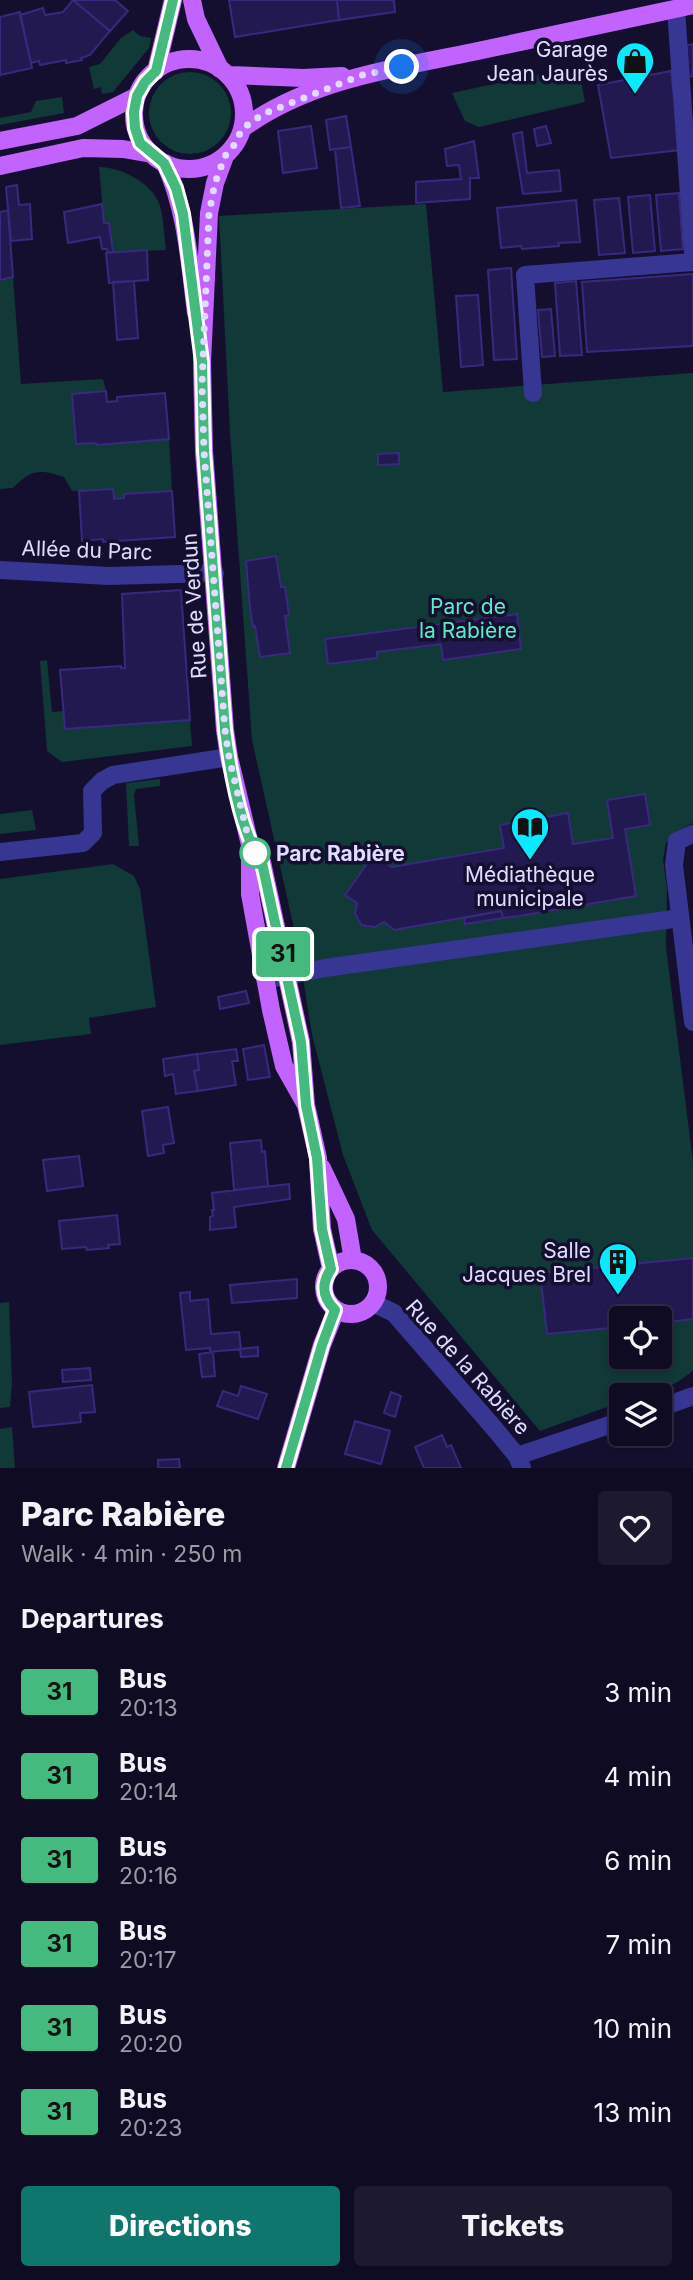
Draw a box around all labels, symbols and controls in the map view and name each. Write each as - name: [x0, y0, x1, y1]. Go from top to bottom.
- place label: Garage Jean Jaurès: [486, 37, 608, 86]
- shop icon: Garage Jean Jaurès: [614, 40, 656, 95]
- your location: [384, 49, 419, 84]
- street label: Rue de Verdun: [176, 532, 212, 680]
- street label: Allée du Parc: [21, 535, 153, 565]
- park label: Parc de la Rabière: [419, 594, 517, 643]
- library icon: Médiathèque municipale: [509, 806, 551, 861]
- marker: Parc Rabière: [240, 838, 270, 868]
- place label: Parc Rabière: [276, 841, 405, 866]
- place label: Médiathèque municipale: [465, 862, 595, 911]
- line badge: 31: [252, 931, 314, 977]
- text: 31: [270, 939, 296, 968]
- place label: Salle Jacques Brel: [462, 1238, 591, 1287]
- building icon: Salle Jacques Brel: [597, 1241, 639, 1296]
- street label: Rue de la Rabière: [401, 1294, 535, 1440]
- map controls: [609, 1306, 672, 1446]
- button: locate: [609, 1306, 672, 1369]
- button: layers: [609, 1383, 672, 1446]
- button: heart: [598, 1491, 672, 1565]
- text: Parc Rabière: [21, 1494, 225, 1534]
- text: Walk · 4 min · 250 m: [21, 1540, 243, 1568]
- text: Departures: [21, 1603, 164, 1634]
- text: Bus: [119, 1663, 167, 1694]
- text: 31: [47, 1677, 72, 1706]
- text: 3 min: [604, 1677, 672, 1708]
- text: 20:13: [119, 1694, 178, 1722]
- text: Bus: [119, 1747, 167, 1778]
- text: 31: [47, 1761, 72, 1790]
- text: 4 min: [603, 1761, 672, 1792]
- text: 20:14: [119, 1778, 178, 1806]
- text: Bus: [119, 1831, 167, 1862]
- text: 31: [47, 1845, 72, 1874]
- text: 6 min: [604, 1845, 672, 1876]
- text: 20:16: [119, 1862, 178, 1890]
- text: Bus: [119, 1915, 167, 1946]
- text: 31: [47, 1929, 72, 1958]
- text: 7 min: [606, 1929, 672, 1960]
- text: 20:17: [119, 1946, 177, 1974]
- text: Bus: [119, 1999, 167, 2030]
- text: 31: [47, 2013, 72, 2042]
- text: 10 min: [593, 2013, 672, 2044]
- text: 20:20: [119, 2030, 183, 2058]
- text: Bus: [119, 2083, 167, 2114]
- text: 31: [47, 2097, 72, 2126]
- text: 13 min: [594, 2097, 672, 2128]
- text: 20:23: [119, 2114, 182, 2142]
- button: Directions: [21, 2186, 340, 2266]
- button: Tickets: [354, 2186, 672, 2266]

